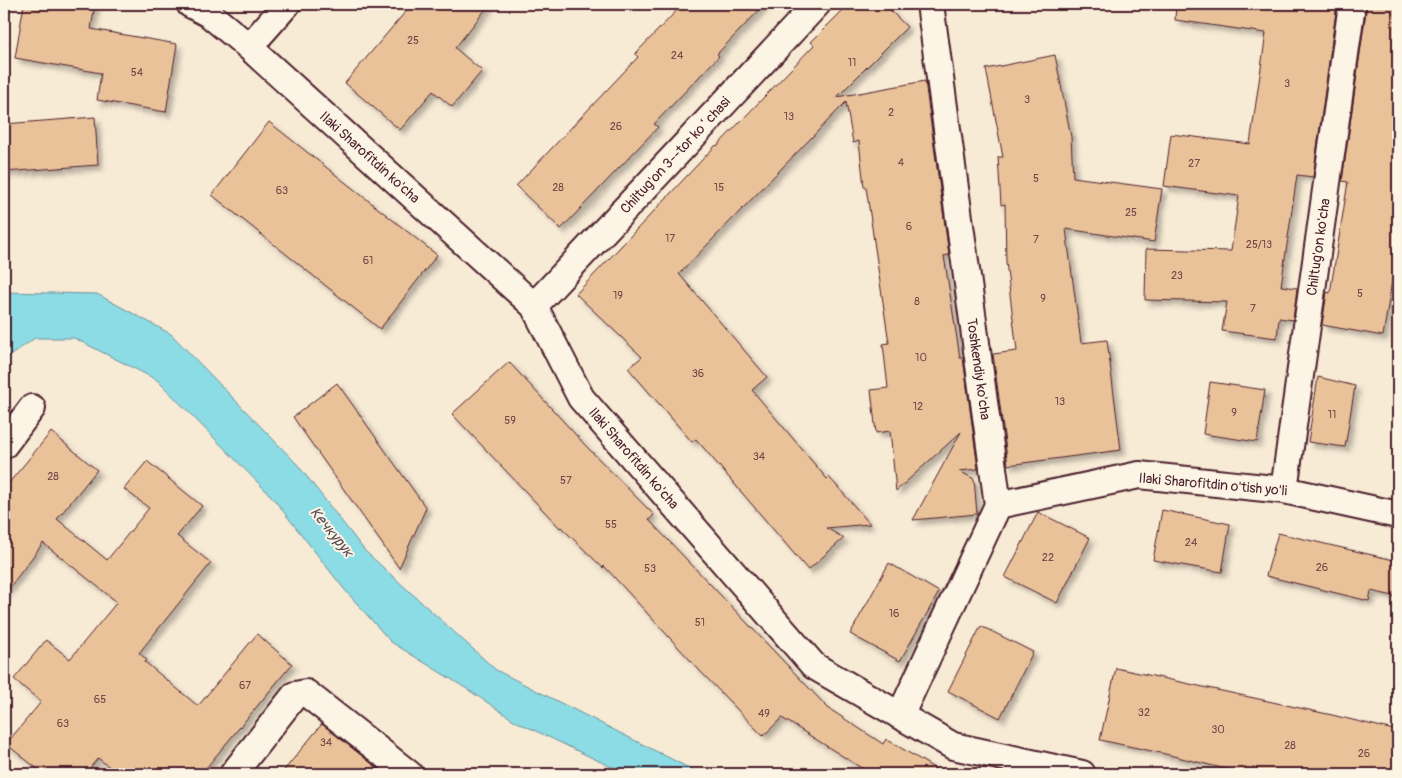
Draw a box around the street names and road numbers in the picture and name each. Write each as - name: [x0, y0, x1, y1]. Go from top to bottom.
- street label: Chiltug'on 3--tor koʻchasi: [617, 93, 734, 217]
- street label: Ilaki Sharofitdin ko'cha: [316, 108, 423, 207]
- street label: Chiltug'on ko'cha: [1303, 197, 1334, 297]
- street label: Toshkendiy ko'cha: [963, 317, 994, 421]
- street label: Ilaki Sharofitdin ko'cha: [585, 404, 682, 513]
- street label: Ilaki Sharofitdin o'tish yo'li: [1138, 470, 1288, 500]

